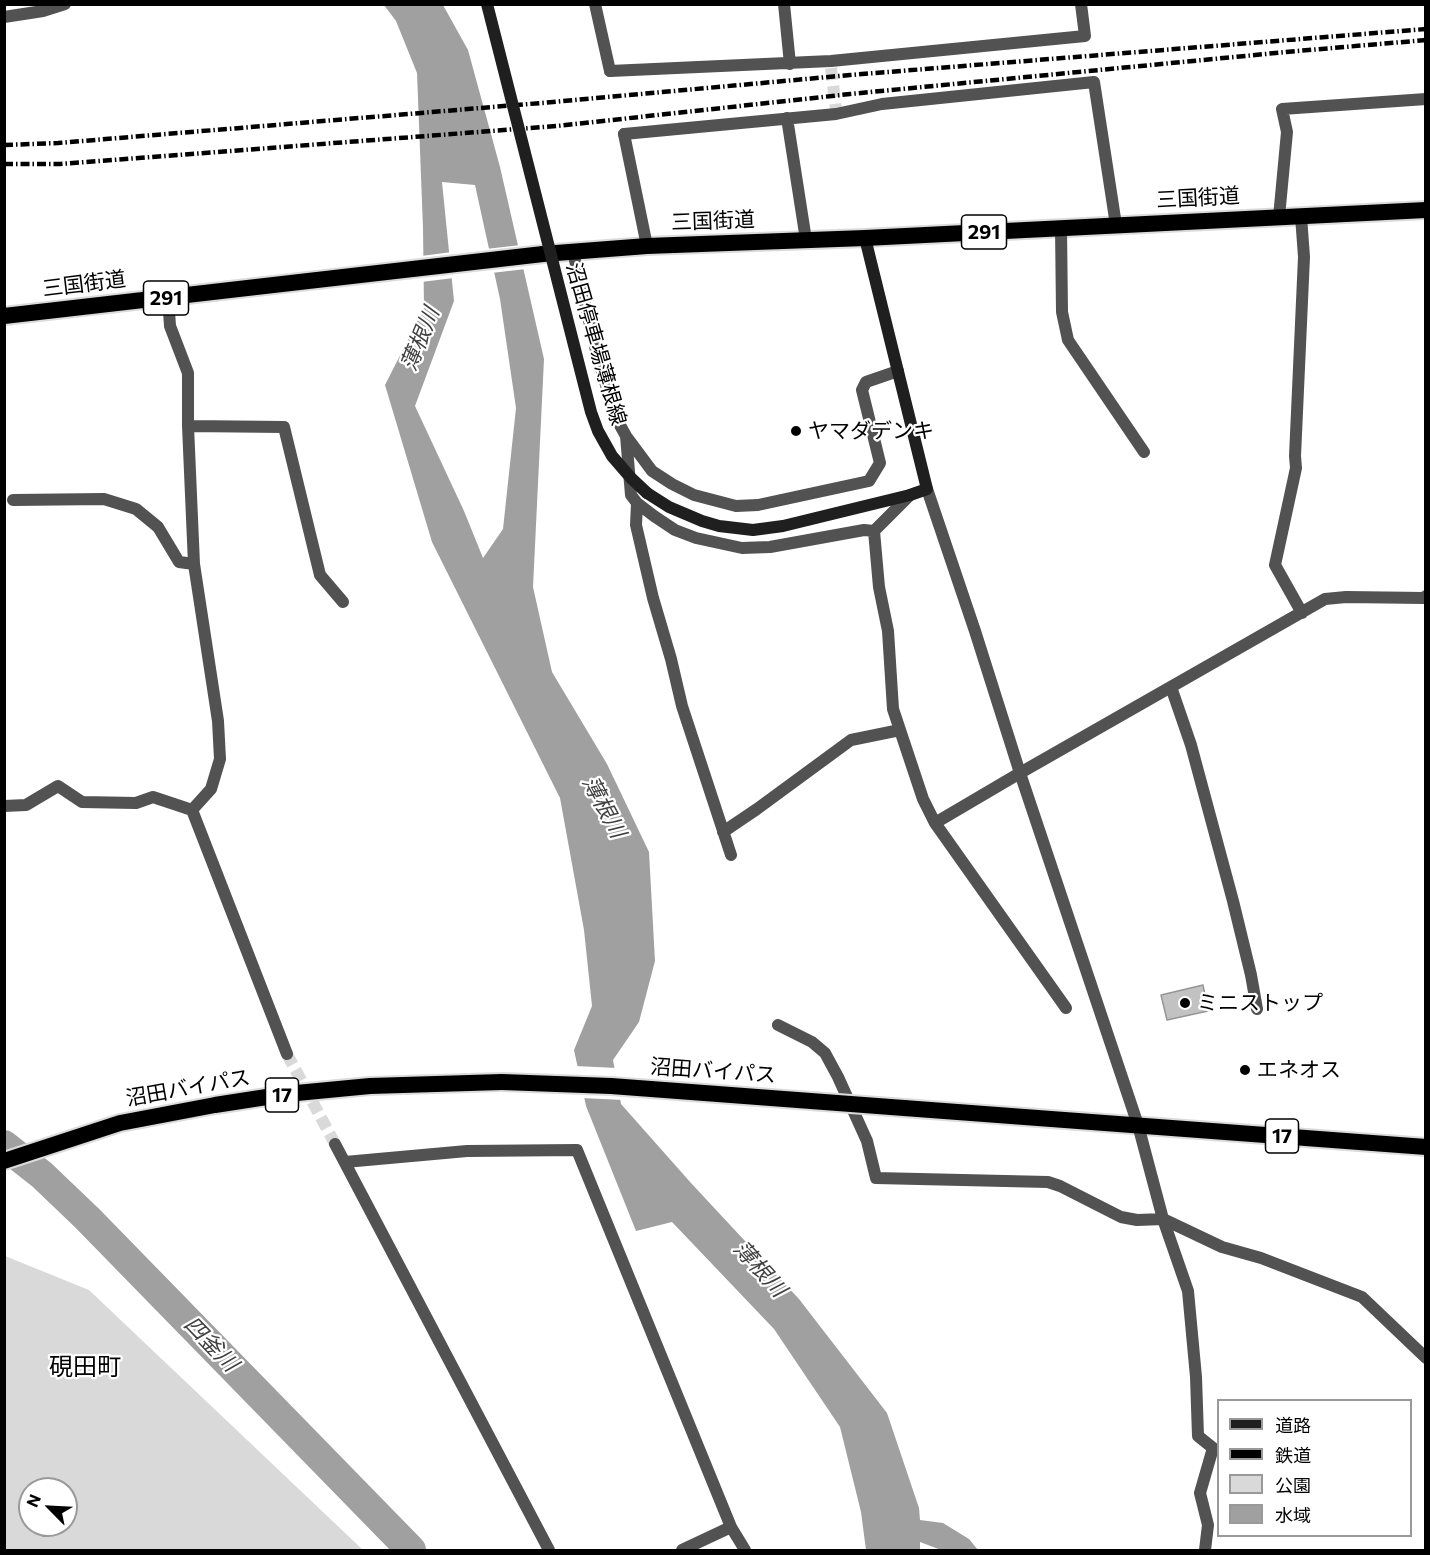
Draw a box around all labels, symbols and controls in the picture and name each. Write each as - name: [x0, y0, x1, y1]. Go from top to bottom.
- street label: 三国街道: [1155, 183, 1241, 213]
- street label: 三国街道: [671, 207, 755, 235]
- road number: 291: [962, 215, 1006, 249]
- street label: 沼田停車場薄根線: [561, 260, 631, 428]
- street label: 三国街道: [41, 266, 127, 302]
- road number: 291: [144, 281, 188, 315]
- water label: 薄根川: [395, 303, 445, 375]
- place label: ヤマダデンキ: [808, 418, 934, 444]
- marker: ヤマダデンキ: [789, 424, 803, 438]
- water label: 薄根川: [577, 772, 631, 842]
- place label: ミニストップ: [1197, 990, 1323, 1016]
- marker: ミニストップ: [1178, 996, 1192, 1010]
- street label: 沼田バイパス: [649, 1054, 777, 1088]
- place label: エネオス: [1257, 1057, 1341, 1083]
- marker: エネオス: [1238, 1063, 1252, 1077]
- street label: 沼田バイパス: [124, 1065, 252, 1111]
- road number: 17: [266, 1078, 298, 1112]
- road number: 17: [1266, 1119, 1298, 1153]
- water label: 薄根川: [728, 1236, 792, 1302]
- water label: 四釜川: [179, 1311, 243, 1377]
- district label: 硯田町: [49, 1353, 121, 1381]
- legend: [1217, 1399, 1412, 1537]
- text: 道路: [1275, 1414, 1311, 1436]
- text: 鉄道: [1275, 1444, 1311, 1466]
- text: 公園: [1275, 1474, 1311, 1496]
- north arrow: [18, 1477, 78, 1537]
- text: N: [22, 1491, 44, 1510]
- text: 水域: [1275, 1504, 1311, 1526]

